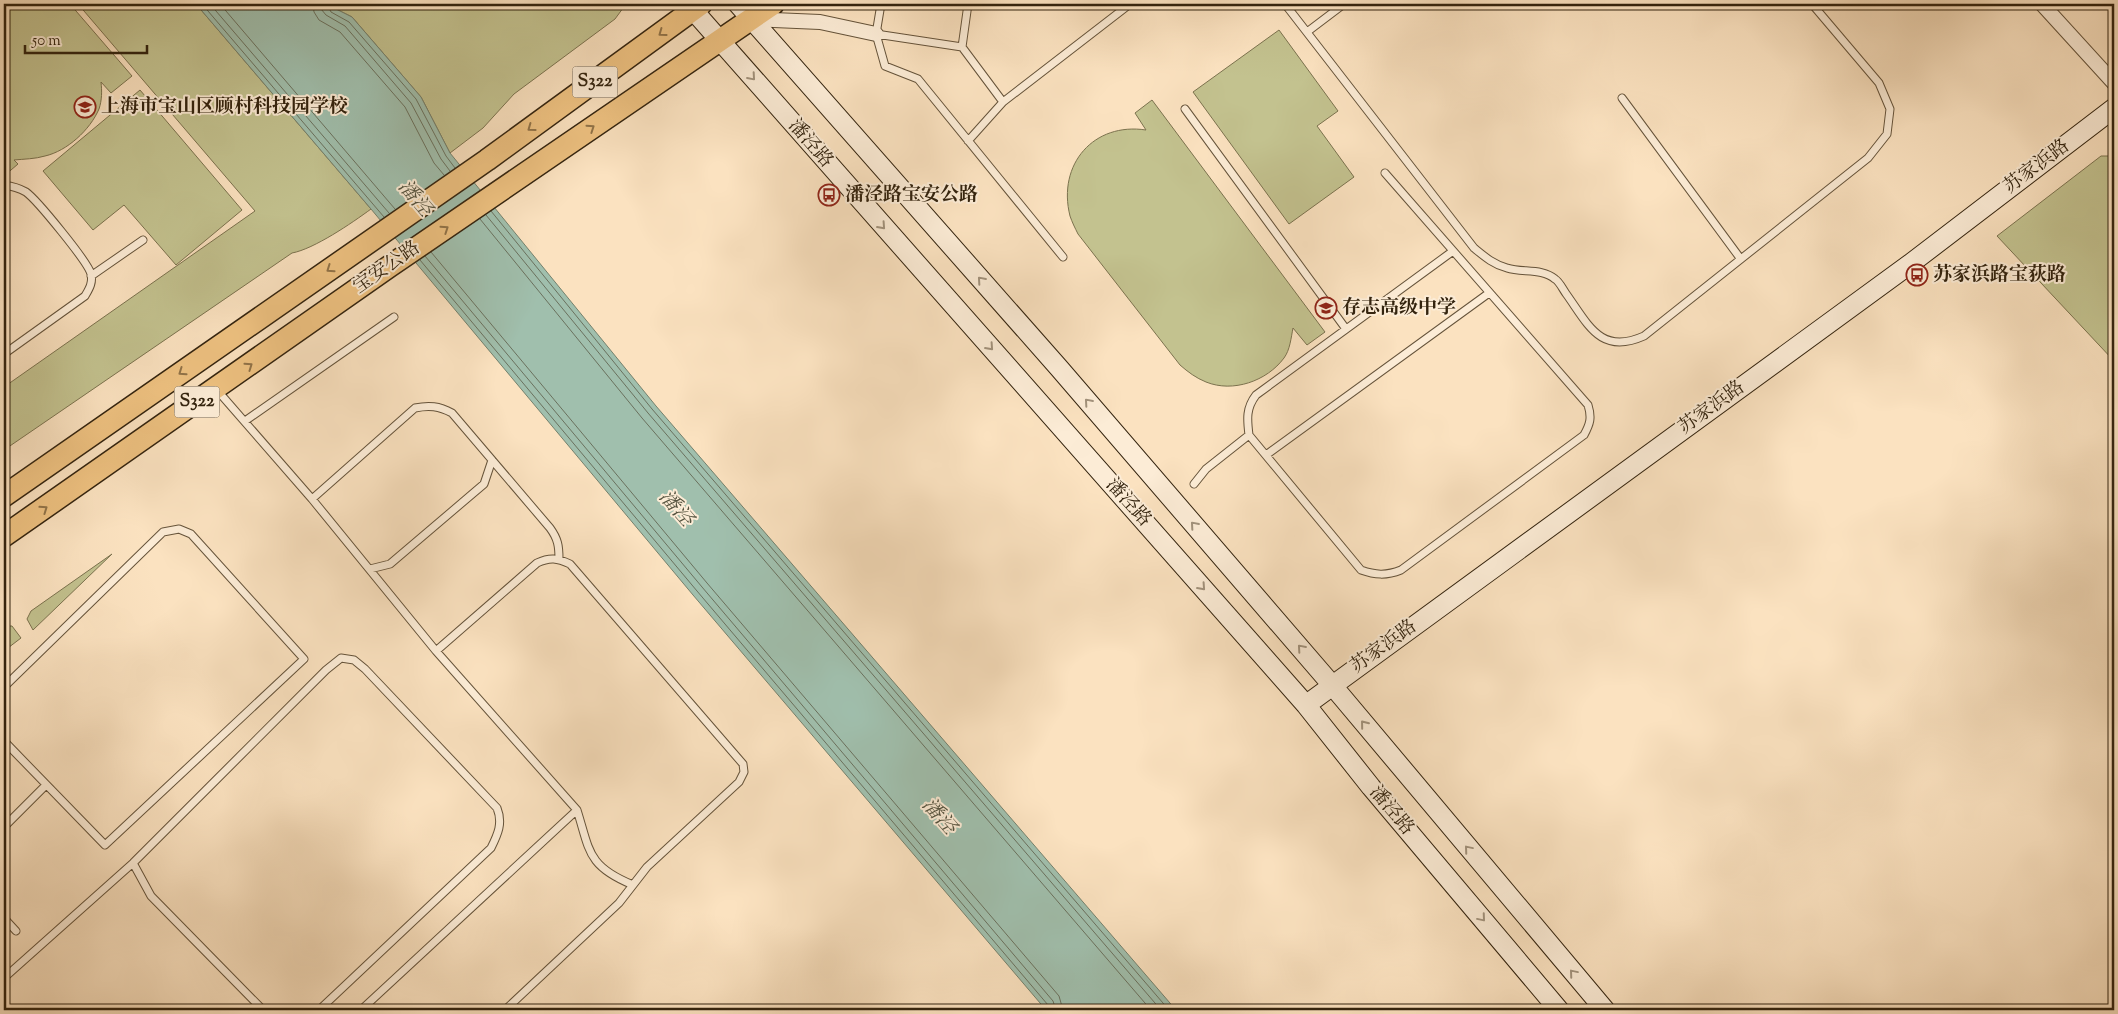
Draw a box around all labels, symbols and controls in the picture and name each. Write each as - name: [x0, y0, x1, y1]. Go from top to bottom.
- scale bar: [25, 22, 148, 54]
- one-way arrow: [658, 27, 668, 36]
- text: 50 m: [31, 31, 61, 52]
- road number: S322: [572, 66, 618, 98]
- one-way arrow: [746, 71, 755, 80]
- place label: 上海市宝山区顾村科技园学校: [101, 94, 348, 121]
- school or university icon: 上海市宝山区顾村科技园学校: [73, 95, 97, 119]
- street label: 潘泾路: [781, 114, 839, 174]
- one-way arrow: [527, 122, 537, 131]
- one-way arrow: [586, 125, 595, 134]
- street label: 苏家浜路: [1999, 133, 2075, 201]
- water label: 潘泾: [390, 174, 439, 225]
- place label: 潘泾路宝安公路: [845, 182, 978, 209]
- bus stop icon: 潘泾路宝安公路: [817, 183, 841, 207]
- one-way arrow: [876, 220, 885, 229]
- one-way arrow: [439, 226, 449, 235]
- street label: 宝安公路: [348, 235, 426, 301]
- place label: 苏家浜路宝荻路: [1933, 262, 2066, 289]
- one-way arrow: [326, 263, 336, 272]
- bus stop icon: 苏家浜路宝荻路: [1905, 263, 1929, 287]
- one-way arrow: [978, 276, 987, 285]
- place label: 存志高级中学: [1342, 295, 1456, 322]
- school or university icon: 存志高级中学: [1314, 296, 1338, 320]
- one-way arrow: [984, 342, 993, 351]
- one-way arrow: [243, 363, 253, 372]
- one-way arrow: [178, 366, 188, 375]
- street label: 苏家浜路: [1673, 375, 1751, 441]
- road number: S322: [174, 387, 220, 418]
- one-way arrow: [1086, 399, 1094, 408]
- street label: 潘泾路: [1099, 473, 1157, 533]
- water label: 潘泾: [651, 484, 700, 535]
- one-way arrow: [38, 506, 48, 515]
- one-way arrow: [1192, 522, 1200, 531]
- one-way arrow: [1196, 581, 1205, 590]
- street label: 苏家浜路: [1345, 614, 1423, 680]
- one-way arrow: [1298, 645, 1306, 654]
- one-way arrow: [1362, 721, 1370, 730]
- street label: 潘泾路: [1362, 780, 1420, 842]
- water label: 潘泾: [914, 792, 963, 843]
- one-way arrow: [1466, 846, 1474, 855]
- one-way arrow: [1476, 913, 1485, 922]
- one-way arrow: [1570, 970, 1579, 979]

